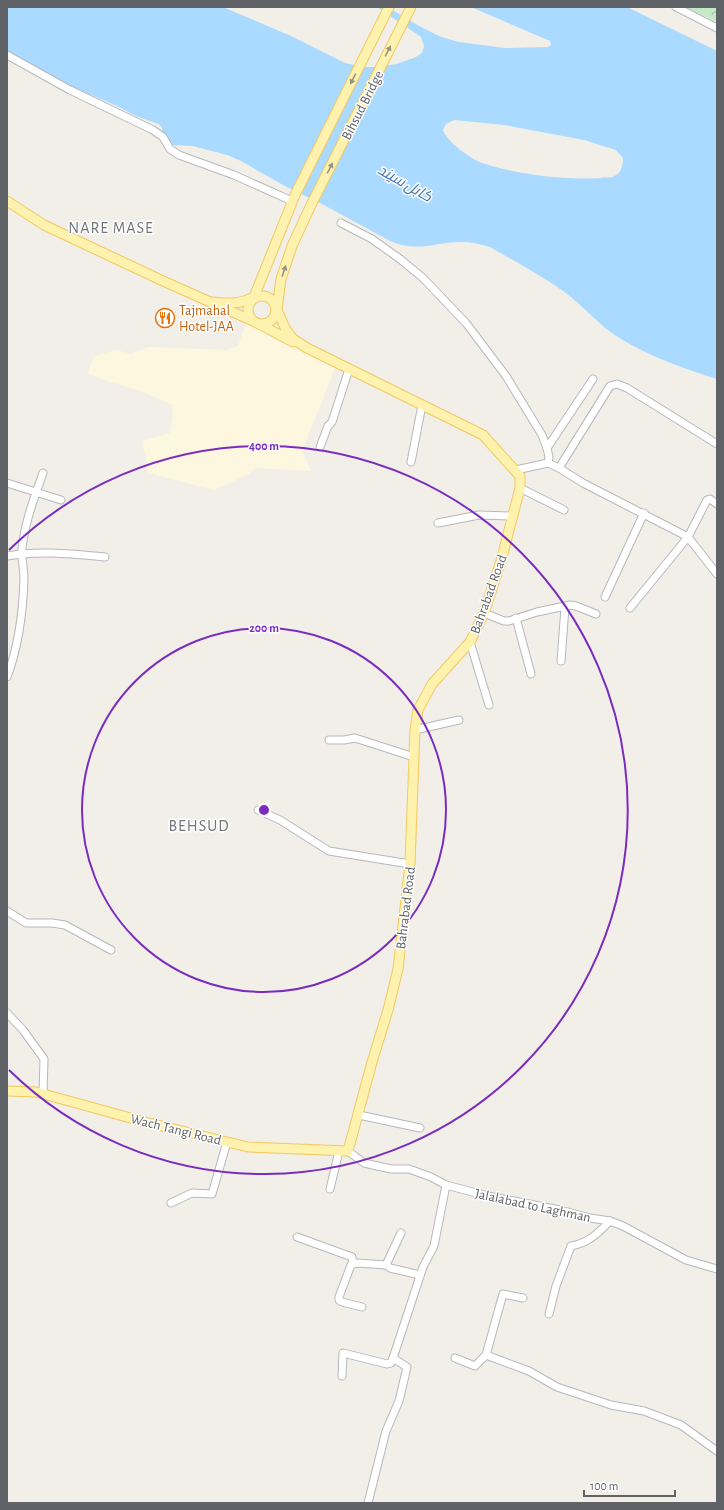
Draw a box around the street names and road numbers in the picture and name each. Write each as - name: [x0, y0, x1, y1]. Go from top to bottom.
- street label: Bihsud Bridge: [339, 68, 386, 142]
- street label: Bahrabad Road: [468, 553, 510, 636]
- street label: Bahrabad Road: [394, 866, 418, 950]
- street label: Wach Tangi Road: [129, 1112, 223, 1148]
- street label: Jalalabad to Laghman: [474, 1187, 592, 1225]

